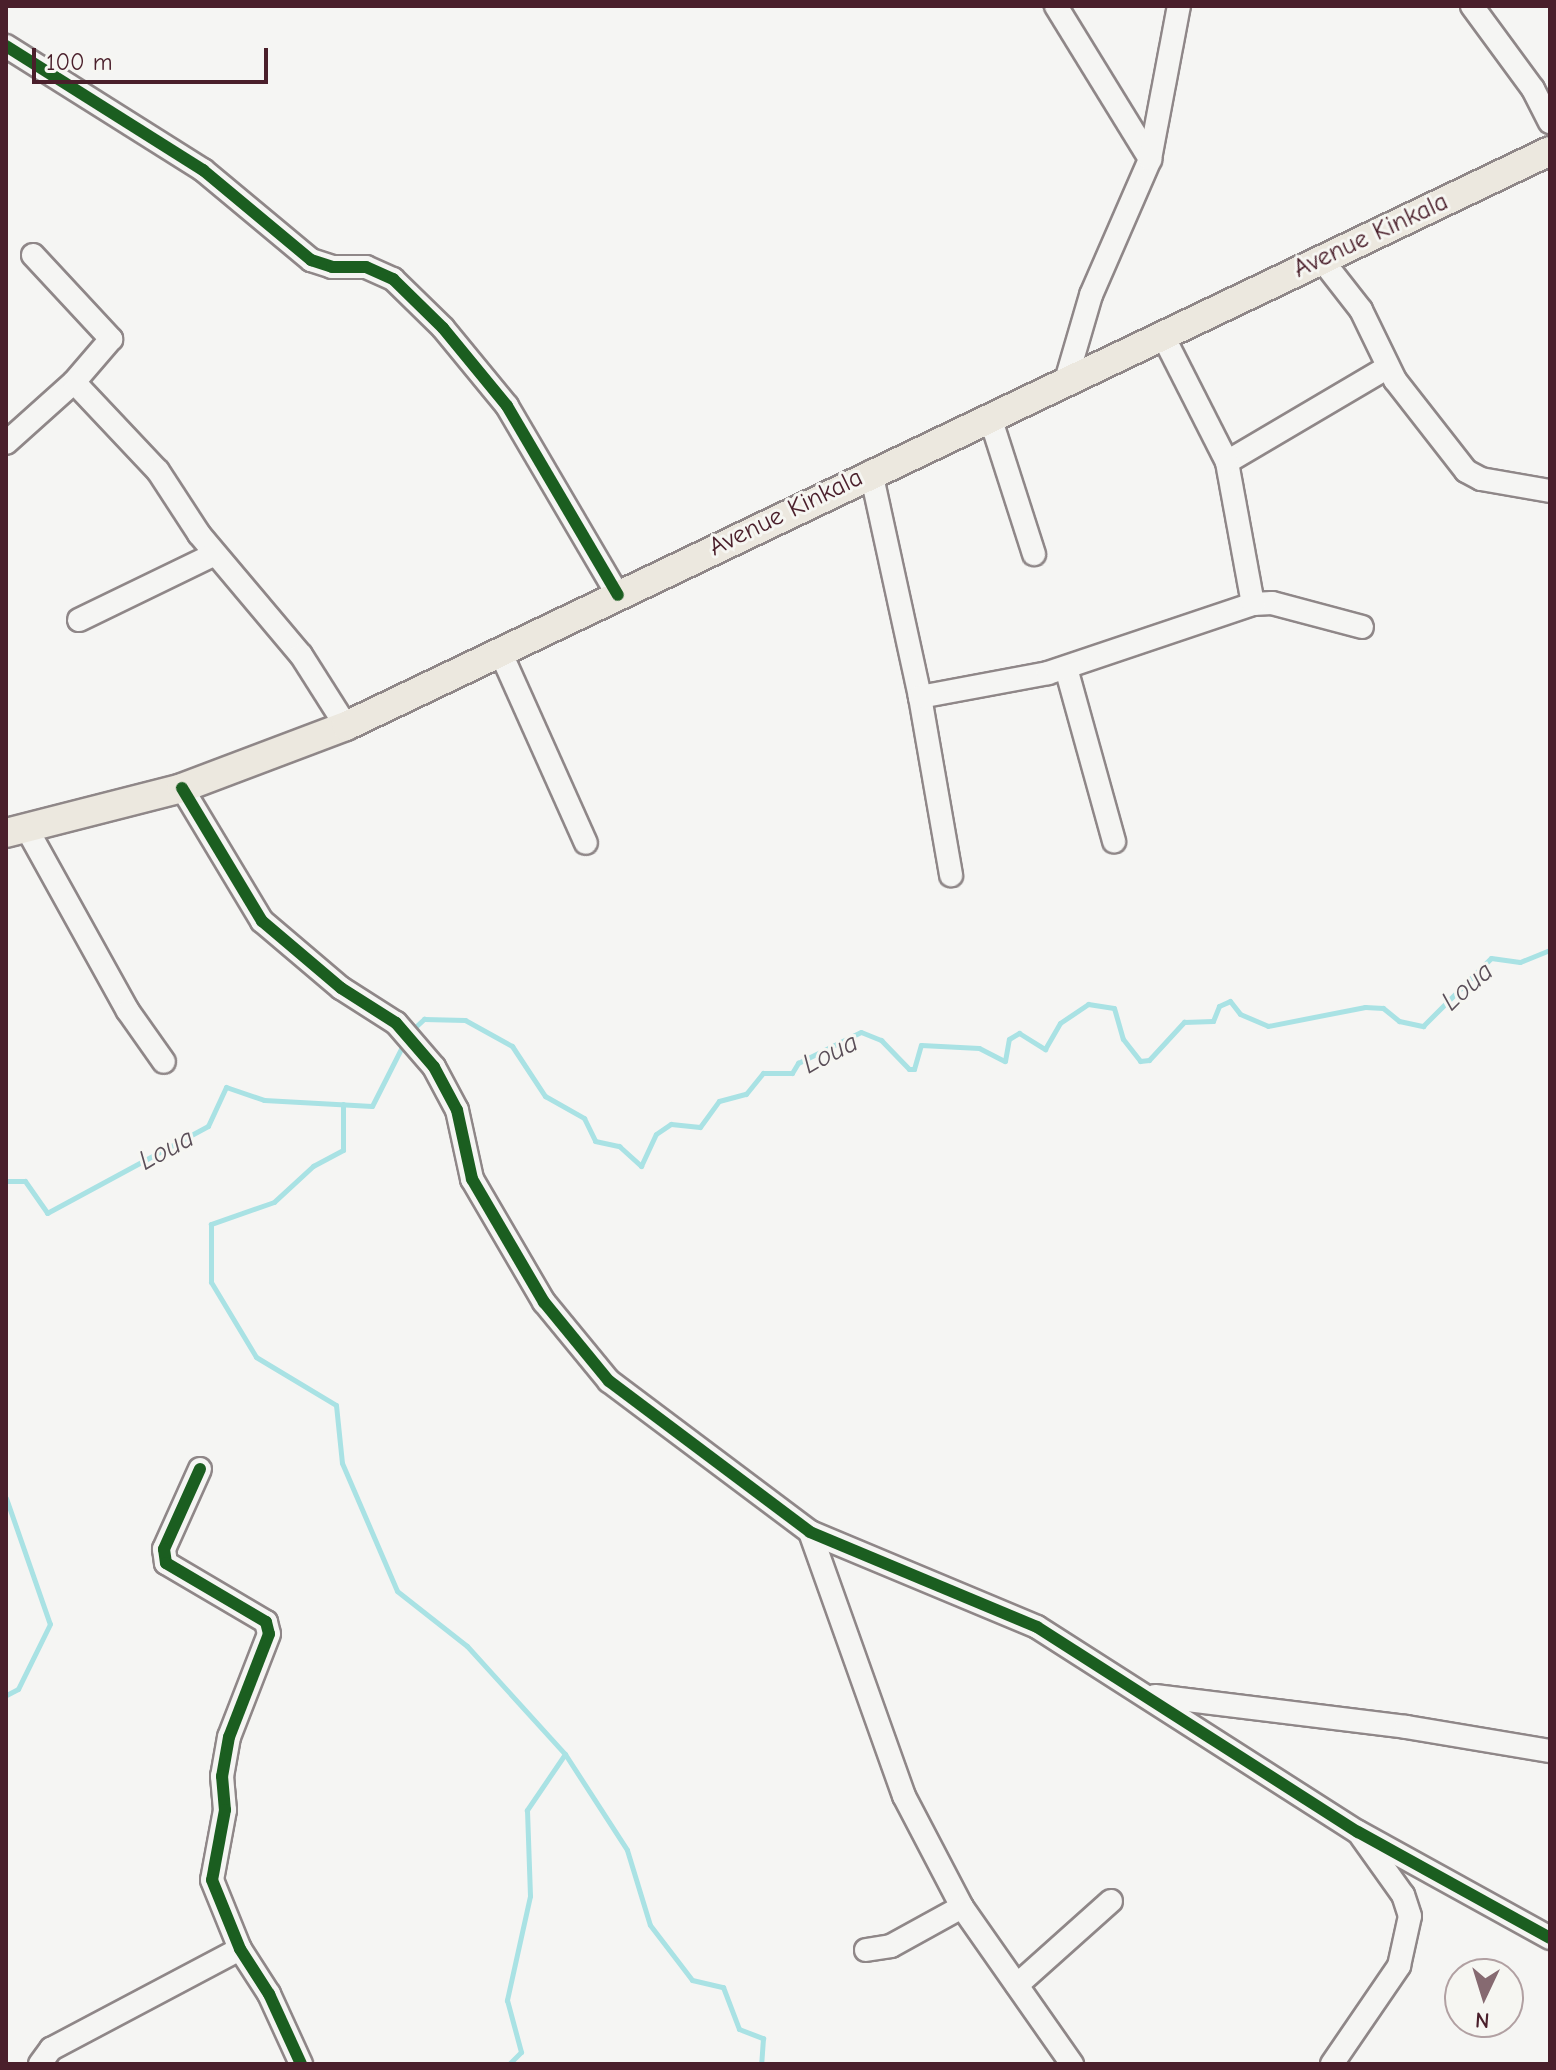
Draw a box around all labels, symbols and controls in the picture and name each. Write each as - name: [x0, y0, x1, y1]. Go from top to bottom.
- scale bar: [36, 32, 272, 82]
- text: 100 m: [46, 48, 113, 76]
- street label: Avenue Kinkala: [1289, 187, 1453, 285]
- street label: Avenue Kinkala: [704, 462, 868, 564]
- water label: Loua: [1434, 954, 1500, 1018]
- water label: Loua: [797, 1025, 863, 1081]
- water label: Loua: [133, 1121, 199, 1177]
- north arrow: [1444, 1958, 1524, 2038]
- text: N: [1474, 2006, 1491, 2033]

